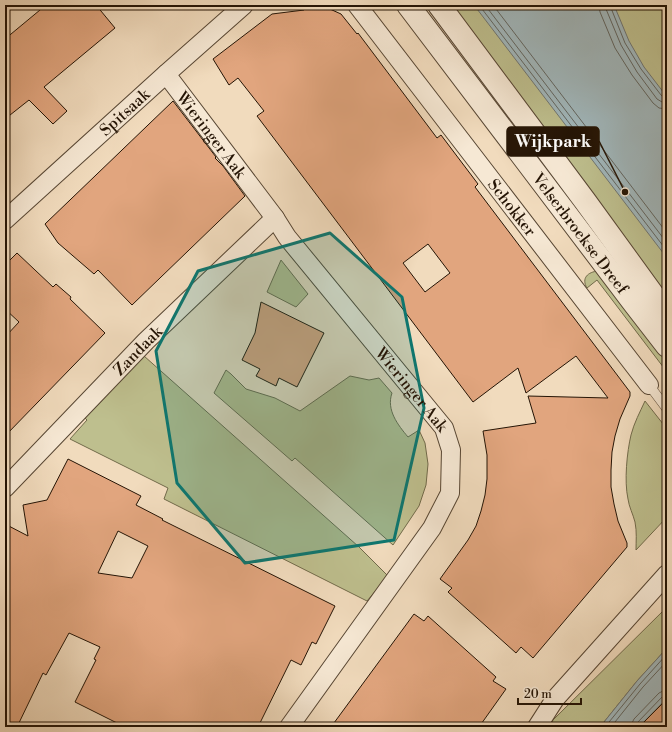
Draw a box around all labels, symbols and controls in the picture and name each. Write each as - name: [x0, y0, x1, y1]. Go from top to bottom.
- street label: Spitsaak: [96, 84, 155, 140]
- street label: Wieringer Aak: [171, 87, 251, 184]
- callout: Wijkpark: [507, 127, 599, 156]
- text: Wijkpark: [514, 131, 592, 153]
- street label: Velserbroekse Dreef: [527, 168, 633, 299]
- street label: Schokker: [483, 175, 540, 241]
- street label: Zandaak: [109, 321, 168, 380]
- street label: Wieringer Aak: [370, 343, 453, 437]
- scale bar: [518, 680, 581, 706]
- text: 20 m: [524, 687, 552, 702]

